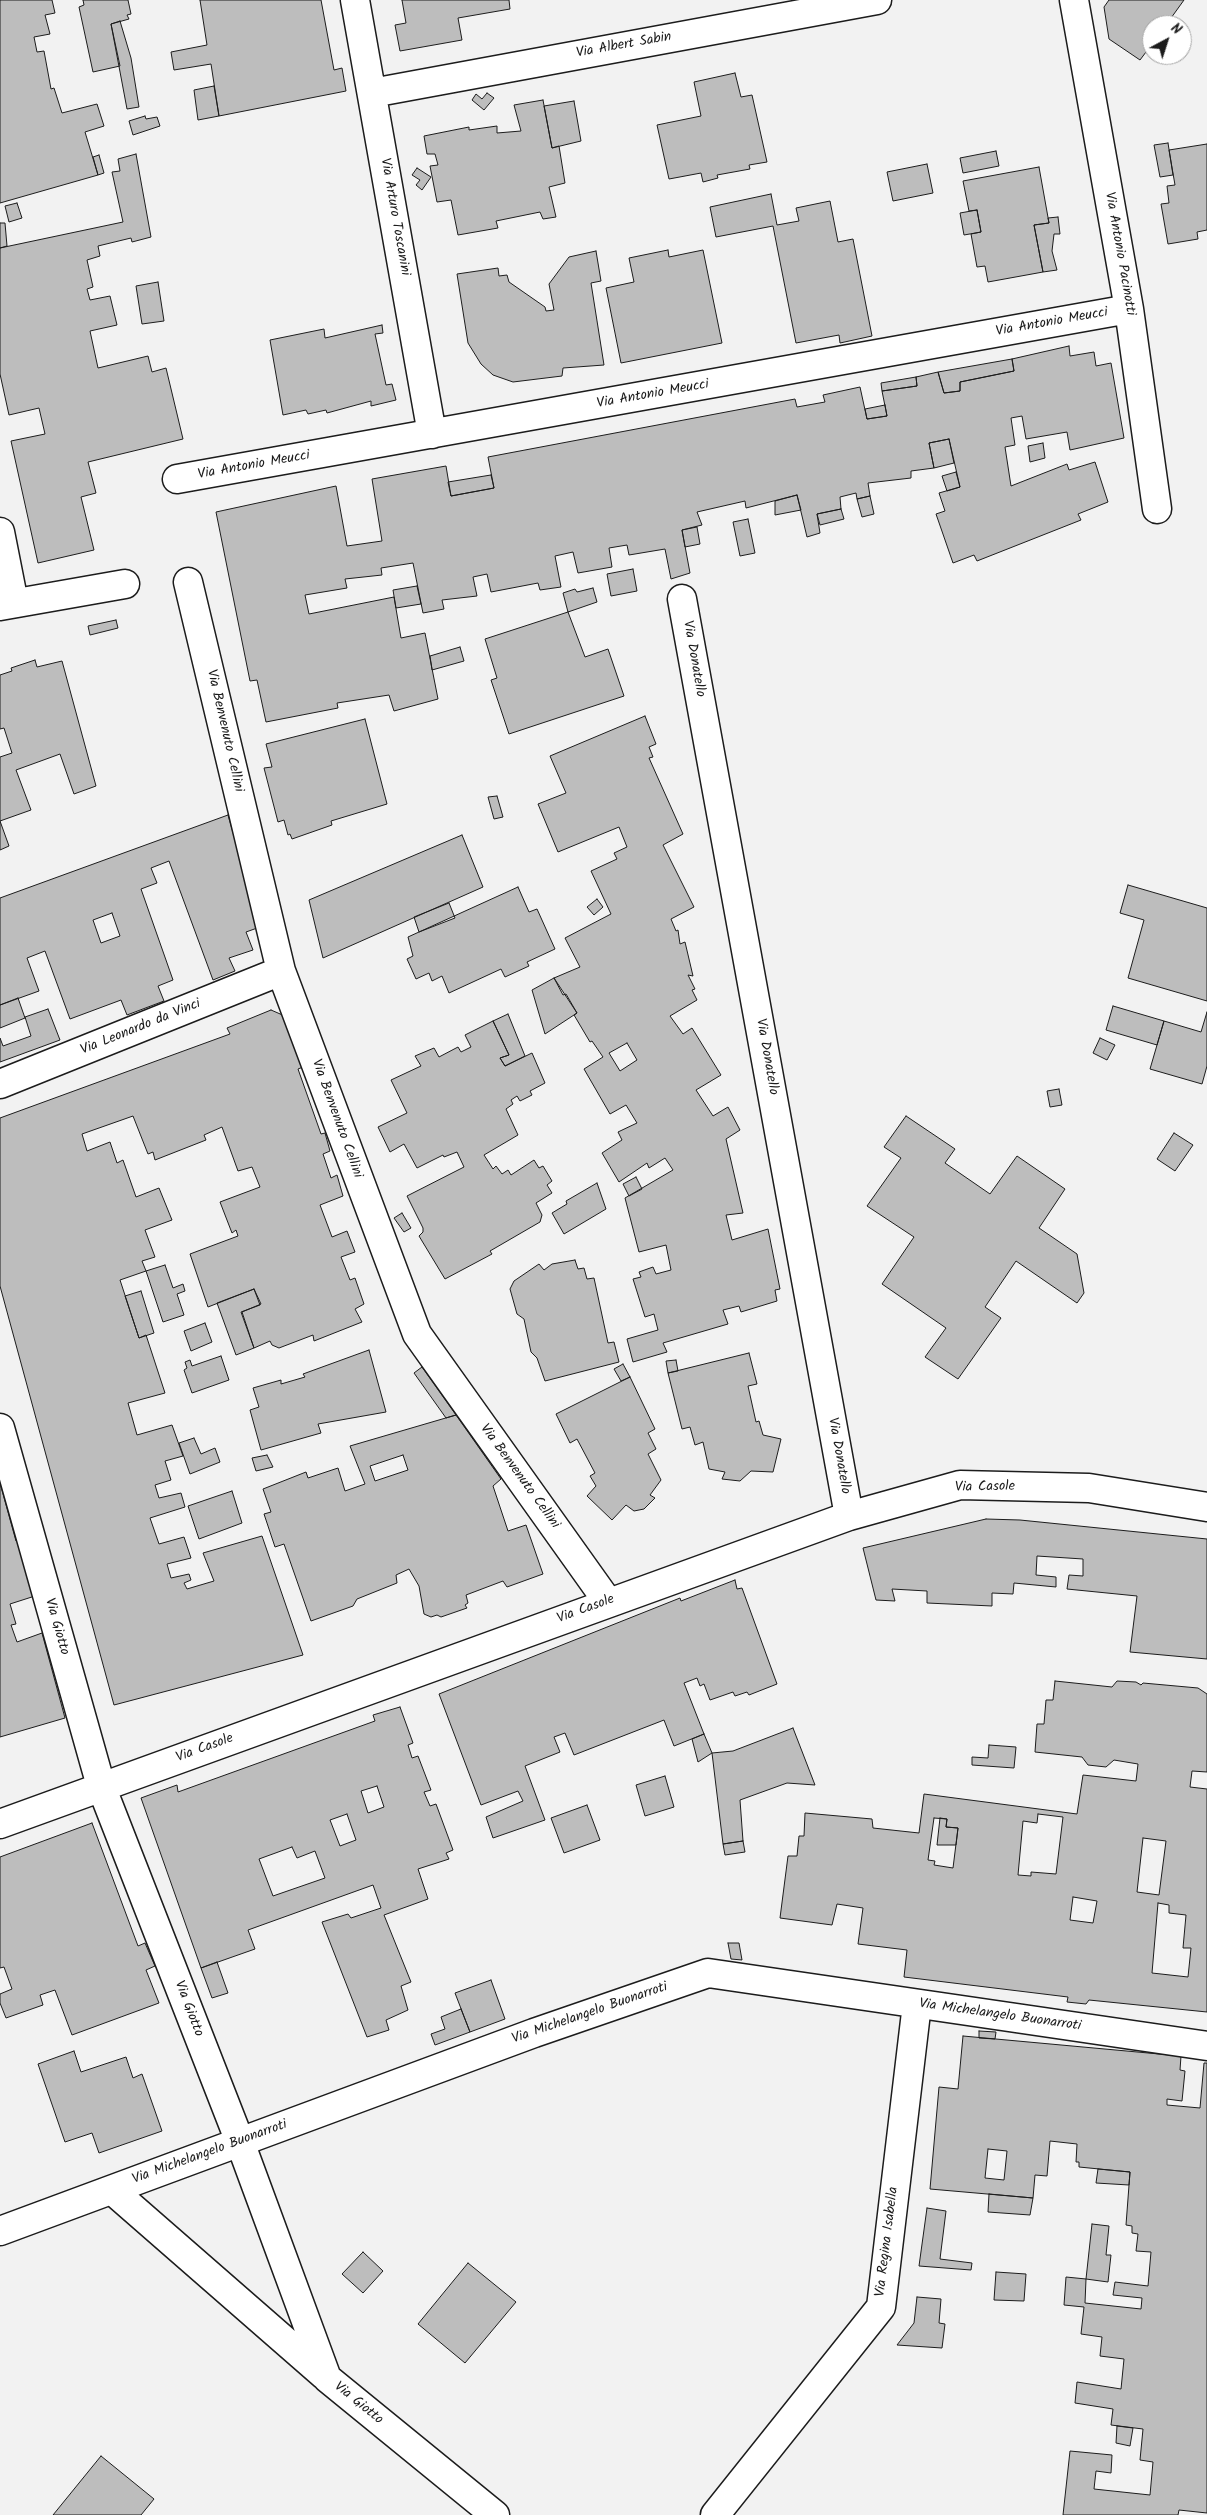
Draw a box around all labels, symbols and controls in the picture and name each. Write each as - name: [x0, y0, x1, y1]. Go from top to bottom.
- north arrow: [1142, 15, 1192, 65]
- text: N: [1166, 18, 1186, 41]
- street label: Via Albert Sabin: [575, 29, 673, 63]
- street label: Via Arturo Toscanini: [375, 157, 413, 277]
- street label: Via Antonio Pacinotti: [1100, 191, 1138, 317]
- street label: Via Antonio Meucci: [995, 305, 1109, 341]
- street label: Via Antonio Meucci: [596, 377, 710, 413]
- street label: Via Antonio Meucci: [197, 448, 311, 484]
- street label: Via Donatello: [678, 619, 708, 699]
- street label: Via Benvenuto Cellini: [202, 668, 246, 794]
- street label: Via Leonardo da Vinci: [79, 996, 203, 1060]
- street label: Via Donatello: [751, 1017, 781, 1097]
- street label: Via Benvenuto Cellini: [307, 1057, 365, 1181]
- street label: Via Donatello: [823, 1416, 853, 1496]
- street label: Via Benvenuto Cellini: [475, 1421, 563, 1533]
- street label: Via Casole: [955, 1479, 1015, 1497]
- street label: Via Casole: [555, 1592, 617, 1628]
- street label: Via Giotto: [40, 1597, 72, 1657]
- street label: Via Casole: [174, 1731, 236, 1767]
- street label: Via Giotto: [170, 1979, 206, 2039]
- street label: Via Michelangelo Buonarroti: [510, 1979, 670, 2049]
- street label: Via Michelangelo Buonarroti: [918, 1996, 1082, 2036]
- street label: Via Michelangelo Buonarroti: [130, 2117, 290, 2189]
- street label: Via Regina Isabella: [873, 2186, 903, 2298]
- street label: Via Giotto: [330, 2379, 386, 2429]

